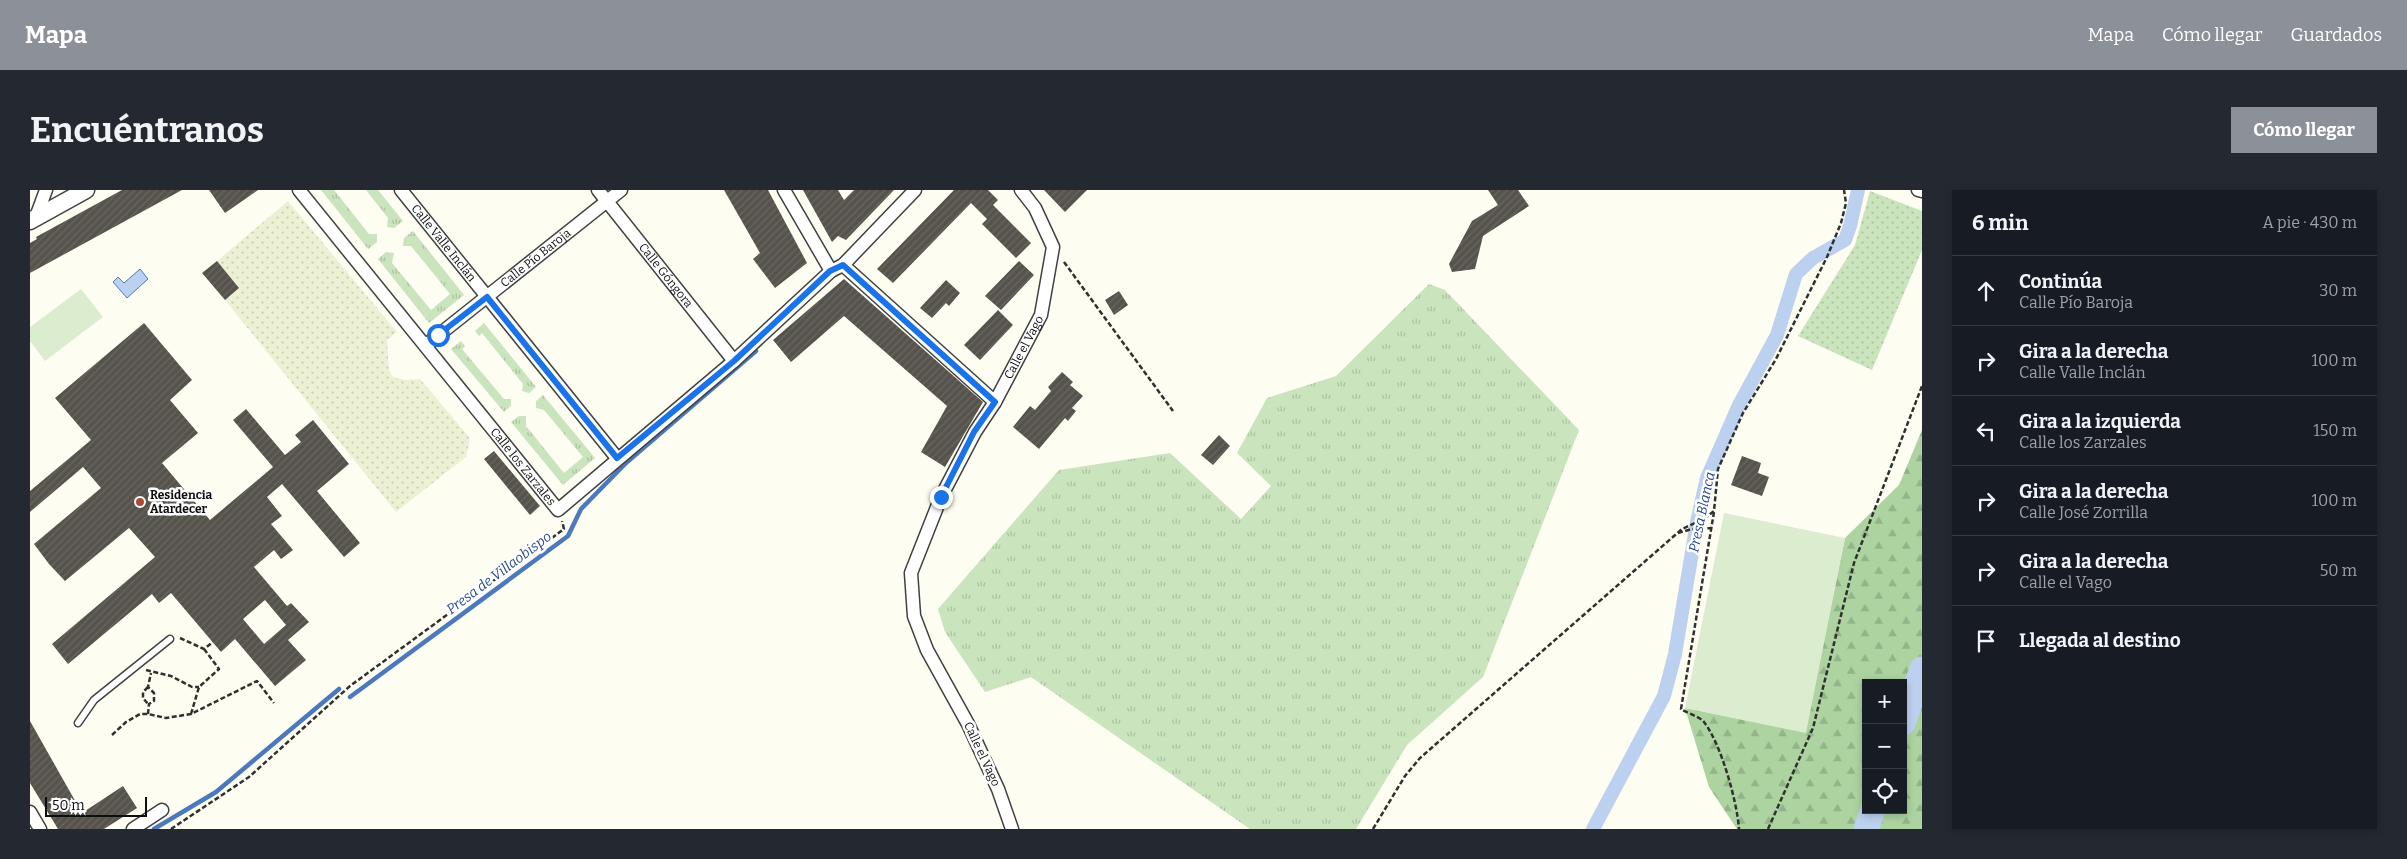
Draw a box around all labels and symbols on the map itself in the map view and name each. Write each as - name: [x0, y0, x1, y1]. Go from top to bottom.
- street label: Calle Valle Inclán: [408, 202, 479, 285]
- street label: Calle Pío Baroja: [498, 225, 574, 290]
- street label: Calle Góngora: [636, 240, 696, 311]
- street label: Calle el Vago: [1001, 313, 1046, 381]
- route start: [427, 324, 450, 347]
- street label: Calle los Zarzales: [487, 425, 559, 509]
- water label: Presa Blanca: [1685, 470, 1719, 554]
- route end: [930, 486, 953, 509]
- place label: Residencia Atardecer: [150, 488, 212, 516]
- marker: Residencia Atardecer: [134, 496, 146, 508]
- water label: Presa de Villaobispo: [443, 528, 555, 618]
- street label: Calle el Vago: [961, 719, 1003, 789]
- scale bar: [45, 794, 148, 817]

